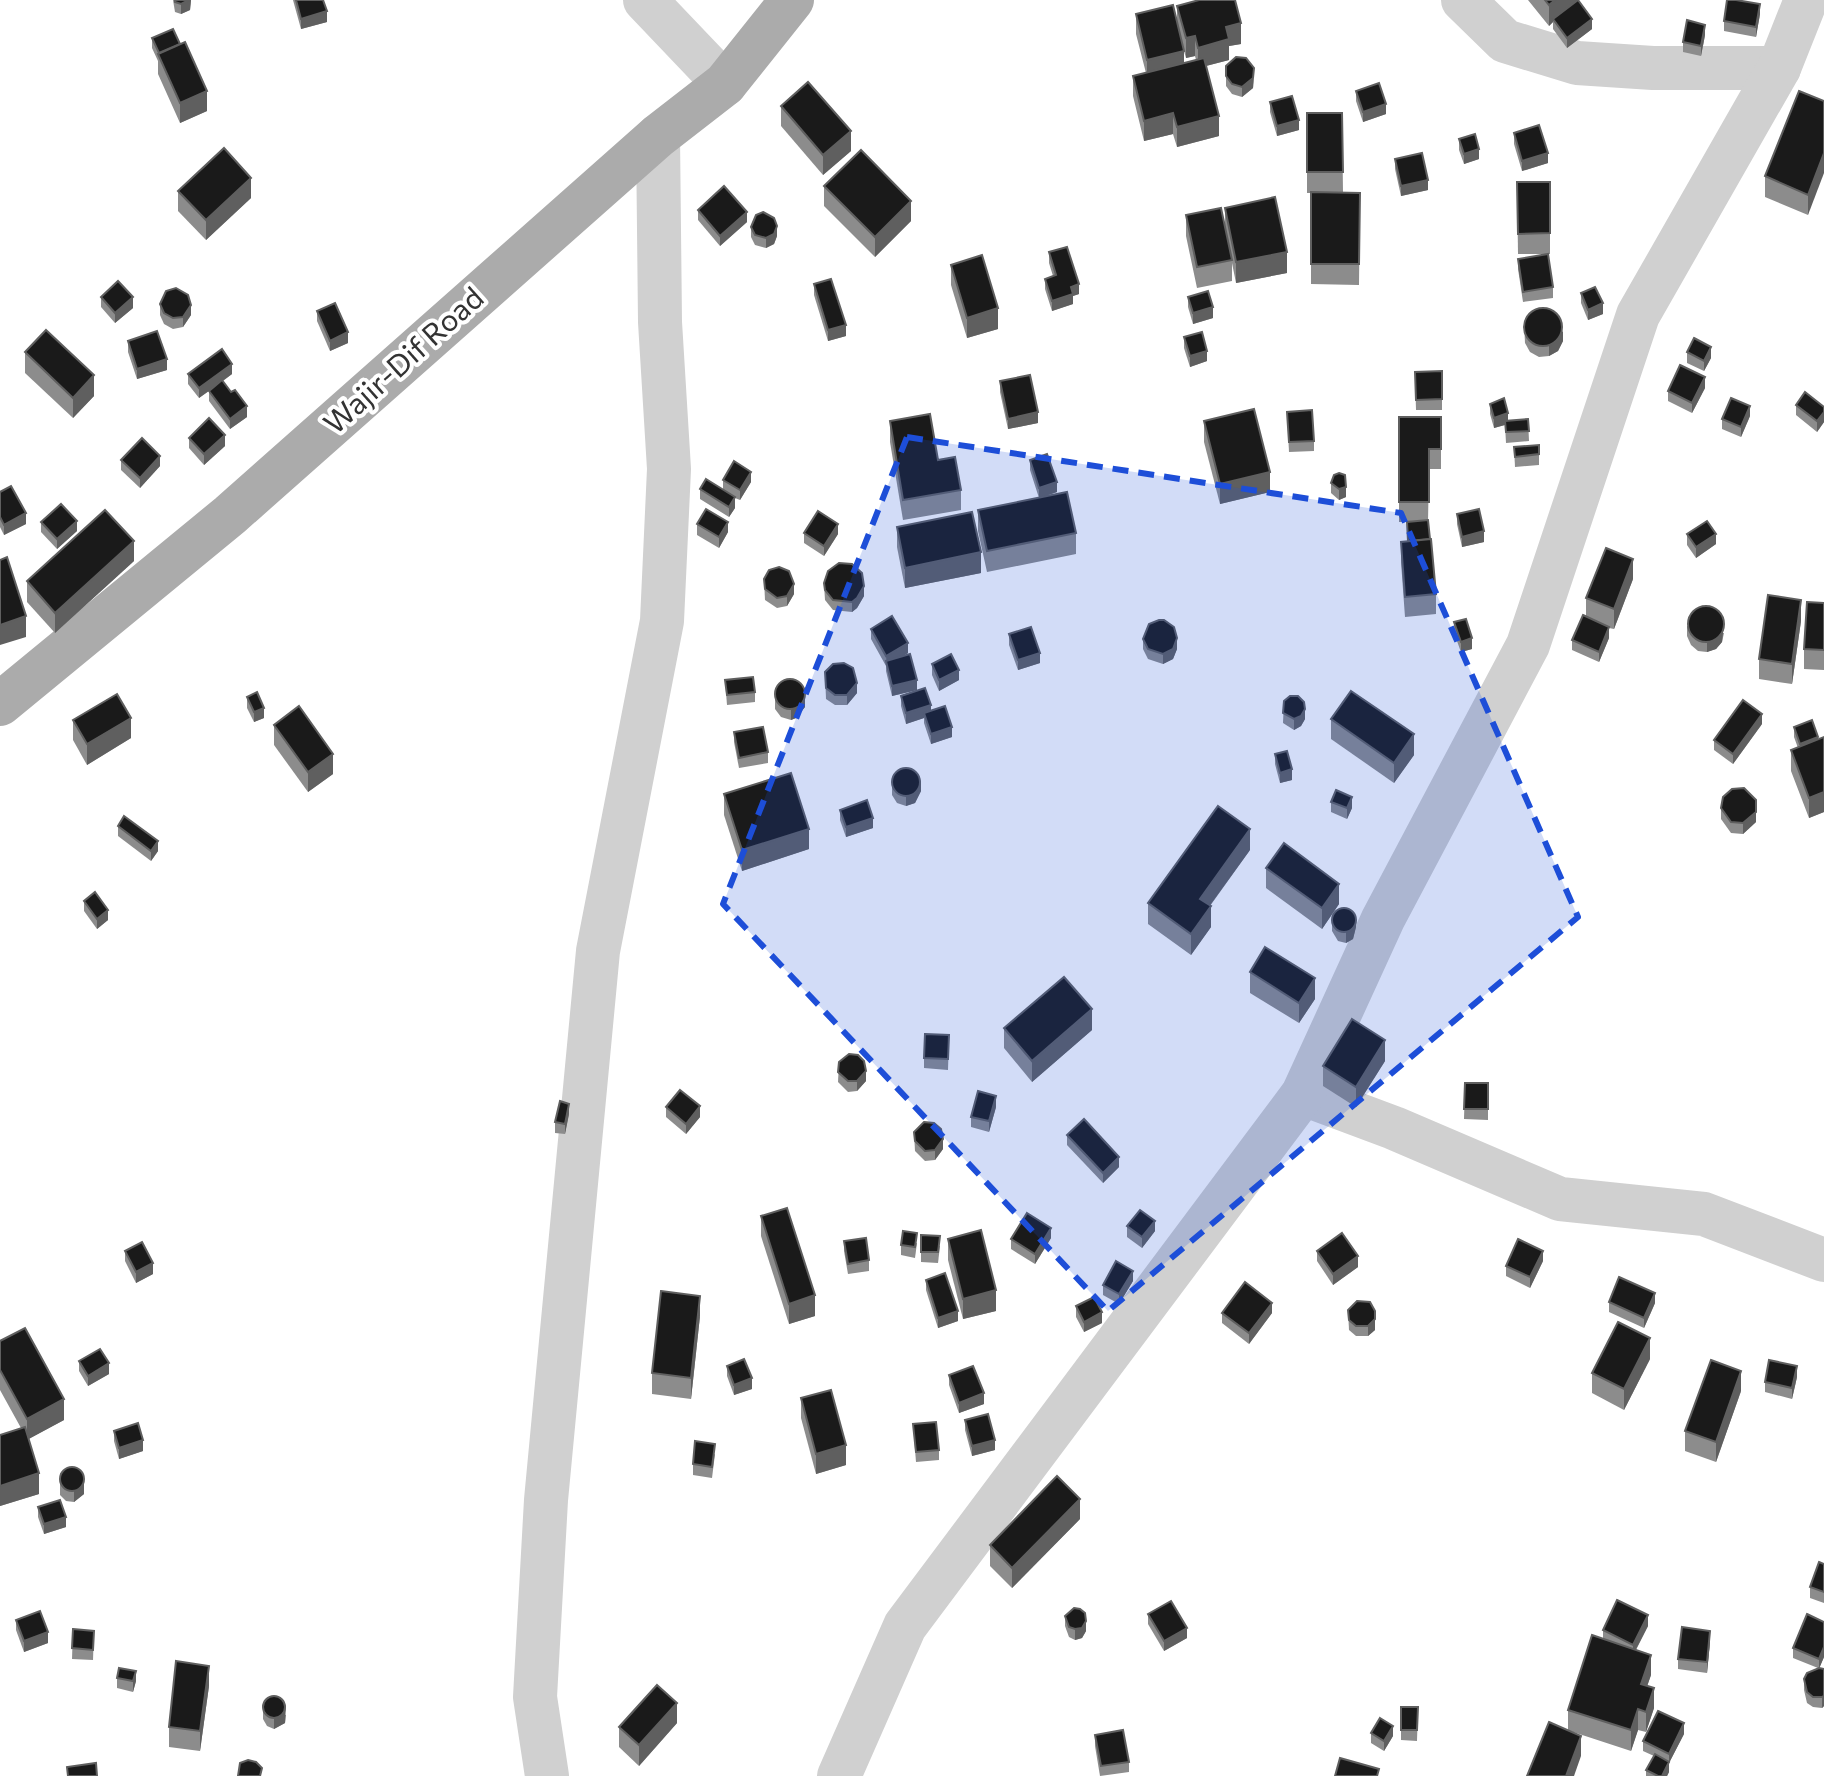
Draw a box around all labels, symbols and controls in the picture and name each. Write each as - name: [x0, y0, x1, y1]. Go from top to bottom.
- street label: Wajir-Dif Road: [315, 278, 490, 441]

